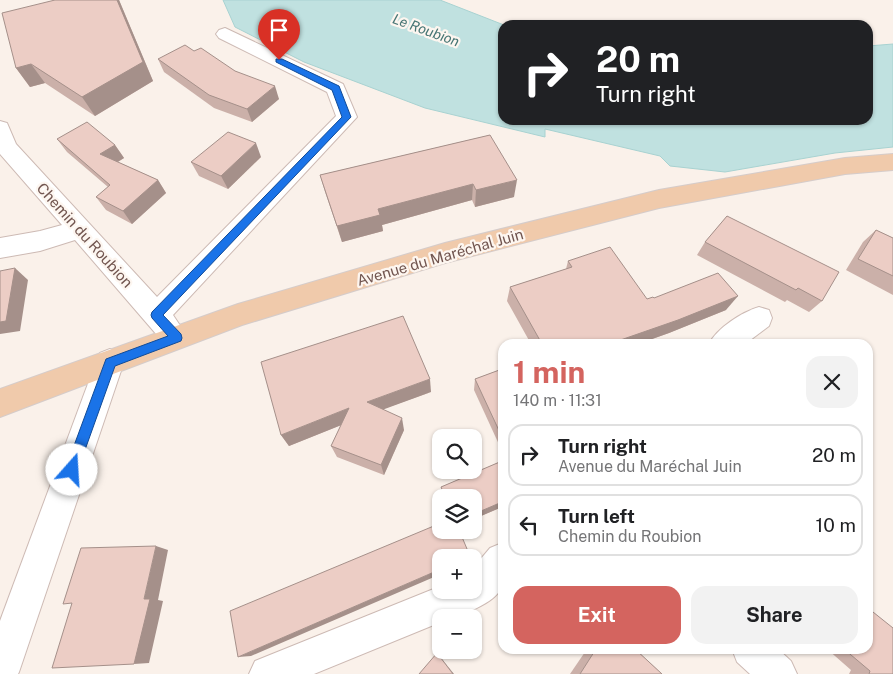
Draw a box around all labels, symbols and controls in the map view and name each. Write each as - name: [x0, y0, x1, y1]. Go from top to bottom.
- pin: [258, 9, 300, 60]
- water label: Le Roubion: [390, 11, 462, 50]
- icon: arrive: [265, 16, 293, 44]
- text: 20 m: [596, 39, 680, 80]
- icon: right: [513, 40, 578, 105]
- text: Turn right: [596, 81, 696, 107]
- street label: Chemin du Roubion: [34, 179, 136, 291]
- street label: Avenue du Maréchal Juin: [355, 225, 525, 289]
- text: 1 min: [513, 354, 585, 390]
- button: close: [806, 356, 858, 408]
- text: 140 m · 11:31: [513, 391, 602, 410]
- map controls: [432, 429, 482, 659]
- button: search: [432, 429, 482, 479]
- text: Turn right: [558, 435, 647, 457]
- icon: right: [515, 441, 543, 469]
- position arrow: [45, 443, 97, 495]
- text: 20 m: [812, 444, 856, 466]
- text: Avenue du Maréchal Juin: [558, 457, 742, 476]
- button: layers: [432, 489, 482, 539]
- text: Turn left: [558, 505, 635, 527]
- icon: left: [515, 511, 543, 539]
- text: 10 m: [816, 514, 856, 536]
- text: Chemin du Roubion: [558, 527, 702, 546]
- button: +: [432, 549, 482, 599]
- button: Exit: [513, 586, 681, 644]
- button: Share: [691, 586, 858, 644]
- button: −: [432, 609, 482, 659]

